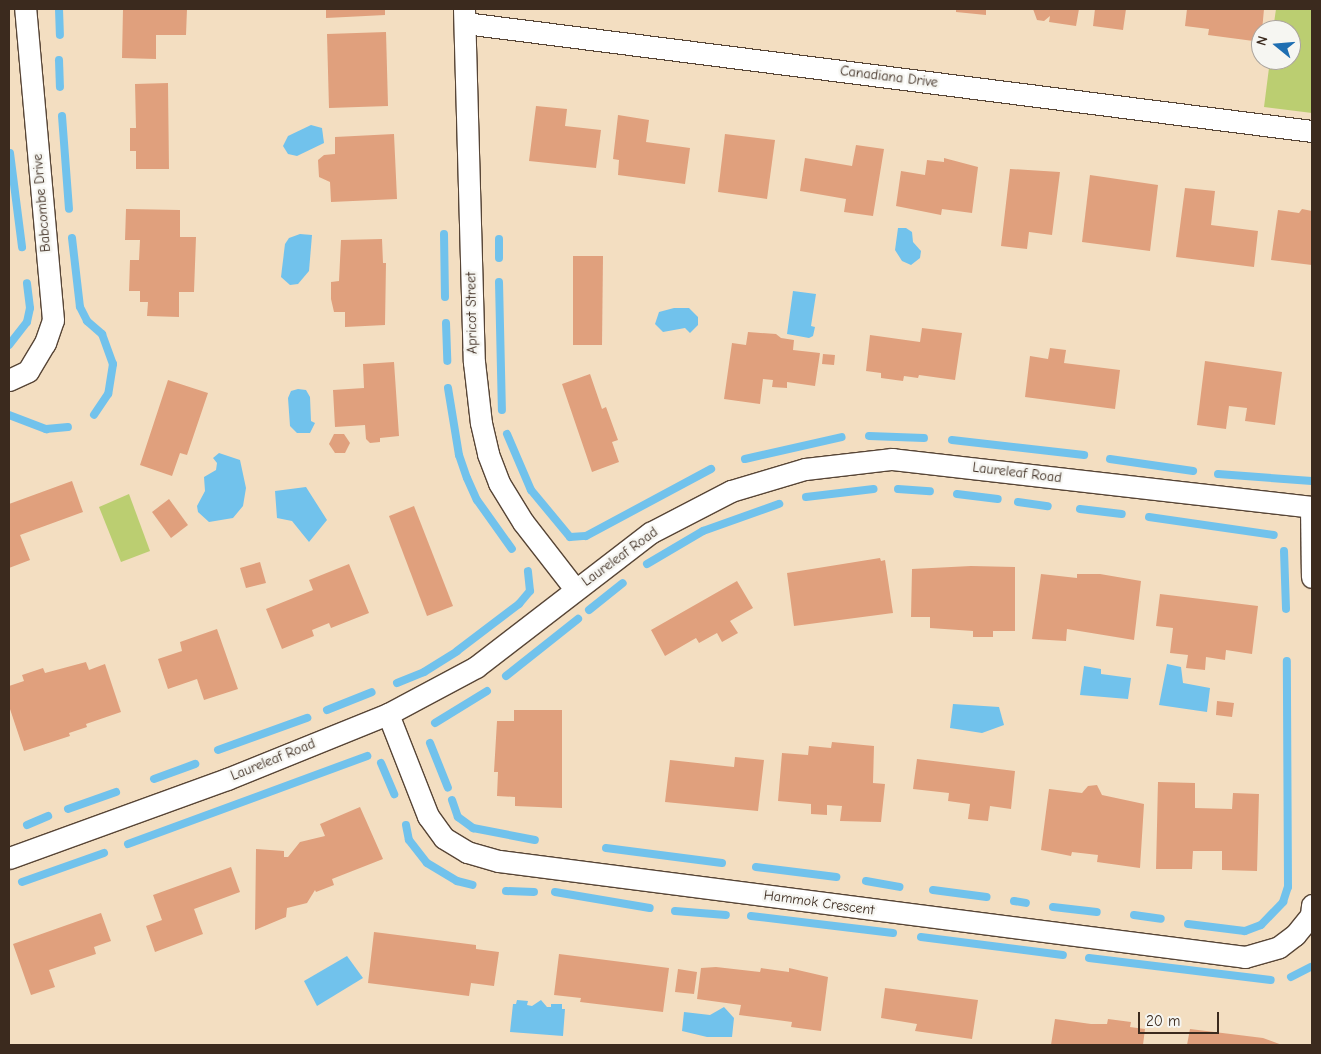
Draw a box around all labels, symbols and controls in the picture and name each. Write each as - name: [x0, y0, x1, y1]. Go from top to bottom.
- north arrow: [1251, 20, 1301, 70]
- text: N: [1253, 34, 1272, 48]
- street label: Canadiana Drive: [839, 63, 939, 91]
- street label: Babcombe Drive: [29, 153, 55, 253]
- street label: Apricot Street: [463, 272, 481, 354]
- street label: Laureleaf Road: [972, 459, 1062, 487]
- street label: Laureleaf Road: [579, 524, 661, 590]
- street label: Laureleaf Road: [228, 735, 318, 785]
- street label: Hammok Crescent: [763, 887, 875, 919]
- scale bar: [1141, 1002, 1222, 1034]
- text: 20 m: [1146, 1012, 1180, 1030]

